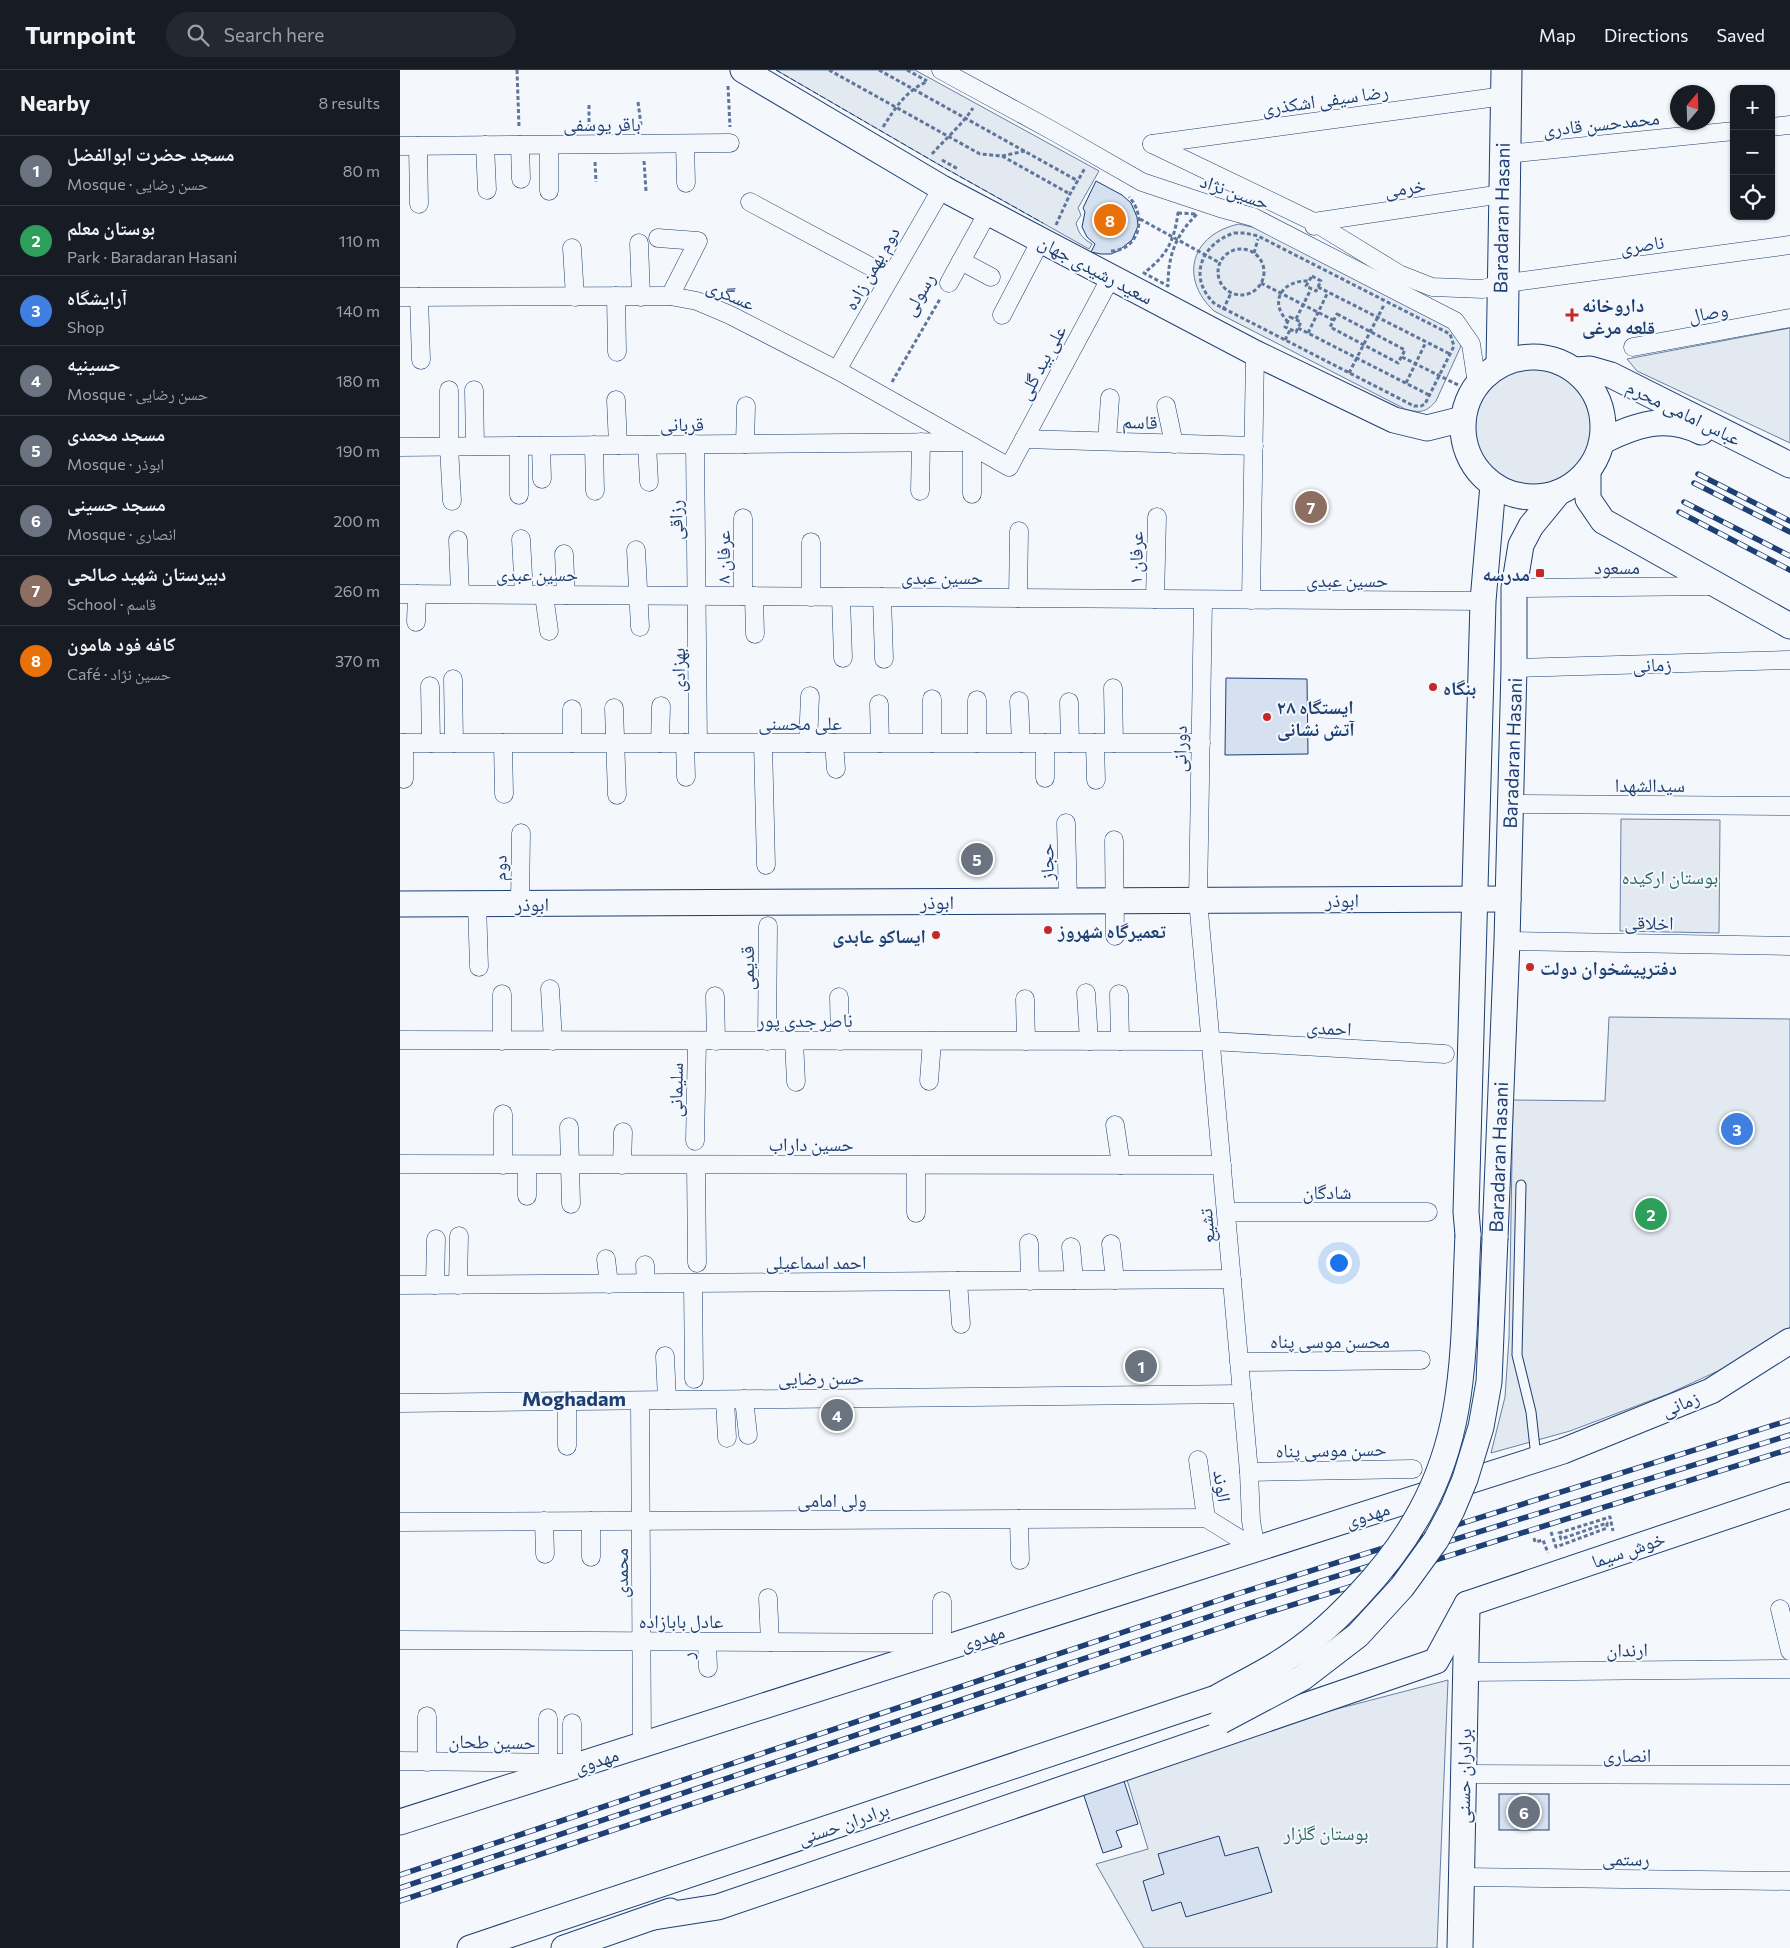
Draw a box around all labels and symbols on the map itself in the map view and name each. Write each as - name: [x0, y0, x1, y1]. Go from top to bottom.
- street label: رضا سیفی اشکذری: [1260, 79, 1390, 120]
- north arrow: [1670, 85, 1715, 130]
- street label: محمدحسن قادری: [1541, 105, 1661, 142]
- street label: باقر یوسفی: [563, 112, 641, 136]
- street label: Baradaran Hasani: [1488, 142, 1514, 294]
- street label: حسین نژاد: [1197, 168, 1273, 214]
- street label: خرمی: [1383, 173, 1427, 202]
- pin: 8: [1094, 201, 1126, 239]
- street label: دوم بهمن زاده: [838, 222, 907, 315]
- street label: سعید رشیدی جهان: [1034, 229, 1157, 310]
- street label: ناصری: [1618, 230, 1666, 259]
- street label: رسولی: [897, 268, 940, 320]
- street label: عسگری: [703, 274, 759, 315]
- place label: داروخانه قلعه مرغی: [1582, 293, 1655, 339]
- street label: وصال: [1686, 297, 1730, 328]
- marker: داروخانه قلعه مرغی: [1566, 309, 1578, 321]
- street label: علی بید گلی: [1012, 320, 1071, 404]
- street label: عباس امامی محرم: [1622, 374, 1745, 452]
- street label: قاسم: [1122, 409, 1158, 435]
- street label: قربانی: [660, 412, 704, 436]
- pin: 7: [1295, 488, 1327, 526]
- street label: رزاقی: [663, 500, 688, 540]
- street label: عرفان ۸: [711, 530, 735, 584]
- street label: عرفان ۱: [1123, 531, 1148, 585]
- street label: مسعود: [1594, 555, 1640, 579]
- street label: حسین عبدی: [496, 562, 578, 586]
- place label: مدرسه: [1482, 562, 1530, 585]
- street label: حسین عبدی: [901, 565, 983, 589]
- marker: مدرسه: [1534, 567, 1546, 579]
- street label: حسین عبدی: [1306, 568, 1388, 592]
- street label: بهزادی: [666, 648, 690, 692]
- street label: زمانی: [1632, 652, 1672, 677]
- place label: بنگاه: [1443, 676, 1476, 699]
- street label: Baradaran Hasani: [1498, 677, 1526, 829]
- marker: بنگاه: [1427, 681, 1439, 693]
- place label: ایستگاه ۲۸ آتش نشانی: [1277, 695, 1355, 741]
- street label: علی محسنی: [758, 711, 842, 735]
- marker: ایستگاه ۲۸ آتش نشانی: [1261, 711, 1273, 723]
- street label: دورانی: [1167, 725, 1192, 773]
- street label: سیدالشهدا: [1615, 773, 1685, 797]
- pin: 5: [961, 840, 993, 878]
- street label: حجاز: [1034, 843, 1059, 882]
- street label: دوم: [487, 855, 514, 881]
- park label: بوستان ارکیده: [1622, 865, 1718, 889]
- street label: ابوذر: [1324, 888, 1359, 912]
- street label: ابوذر: [919, 890, 954, 914]
- street label: ابوذر: [514, 892, 549, 916]
- street label: اخلاقی: [1624, 910, 1674, 935]
- place label: تعمیرگاه شهروز: [1057, 919, 1167, 942]
- place label: ایساکو عابدی: [832, 924, 926, 948]
- marker: تعمیرگاه شهروز: [1042, 924, 1054, 936]
- marker: ایساکو عابدی: [930, 929, 942, 941]
- street label: قدیمی: [735, 946, 759, 990]
- place label: دفترپیشخوان دولت: [1540, 956, 1677, 980]
- marker: دفترپیشخوان دولت: [1524, 961, 1536, 973]
- street label: ناصر جدی پور: [756, 1008, 853, 1032]
- street label: احمدی: [1306, 1014, 1352, 1041]
- street label: سلیمانی: [663, 1062, 688, 1118]
- street label: Baradaran Hasani: [1484, 1081, 1512, 1233]
- pin: 3: [1721, 1110, 1753, 1148]
- street label: حسین داراب: [768, 1132, 854, 1156]
- street label: شادگان: [1302, 1180, 1352, 1204]
- pin: 2: [1635, 1195, 1667, 1233]
- street label: تشیع: [1193, 1207, 1221, 1244]
- street label: احمد اسماعیلی: [766, 1250, 866, 1274]
- your location: [1326, 1250, 1352, 1276]
- street label: محسن موسی پناه: [1270, 1329, 1390, 1353]
- pin: 1: [1125, 1347, 1157, 1385]
- street label: حسن رضایی: [778, 1365, 864, 1390]
- street label: زمانی: [1658, 1385, 1703, 1422]
- district label: Moghadam: [522, 1386, 626, 1410]
- pin: 4: [821, 1396, 853, 1434]
- street label: حسن موسی پناه: [1275, 1437, 1387, 1463]
- street label: الوند: [1208, 1469, 1237, 1503]
- street label: ولی امامی: [797, 1488, 867, 1512]
- street label: مهدوی: [1342, 1496, 1393, 1533]
- street label: خوش سیما: [1588, 1526, 1668, 1573]
- street label: محمدی: [609, 1548, 633, 1598]
- street label: عادل بابازاده: [639, 1609, 724, 1633]
- street label: مهدوی: [957, 1619, 1008, 1656]
- street label: ارندان: [1606, 1637, 1648, 1662]
- street label: ر: [674, 1652, 699, 1661]
- street label: برادران حسنی: [1451, 1728, 1476, 1824]
- street label: حسین طحان: [448, 1729, 536, 1754]
- street label: مهدوی: [571, 1742, 622, 1779]
- street label: انصاری: [1603, 1743, 1651, 1767]
- pin: 6: [1508, 1793, 1540, 1831]
- street label: برادران حسنی: [794, 1797, 892, 1850]
- park label: بوستان گلزار: [1282, 1821, 1369, 1845]
- street label: رستمی: [1602, 1846, 1650, 1871]

